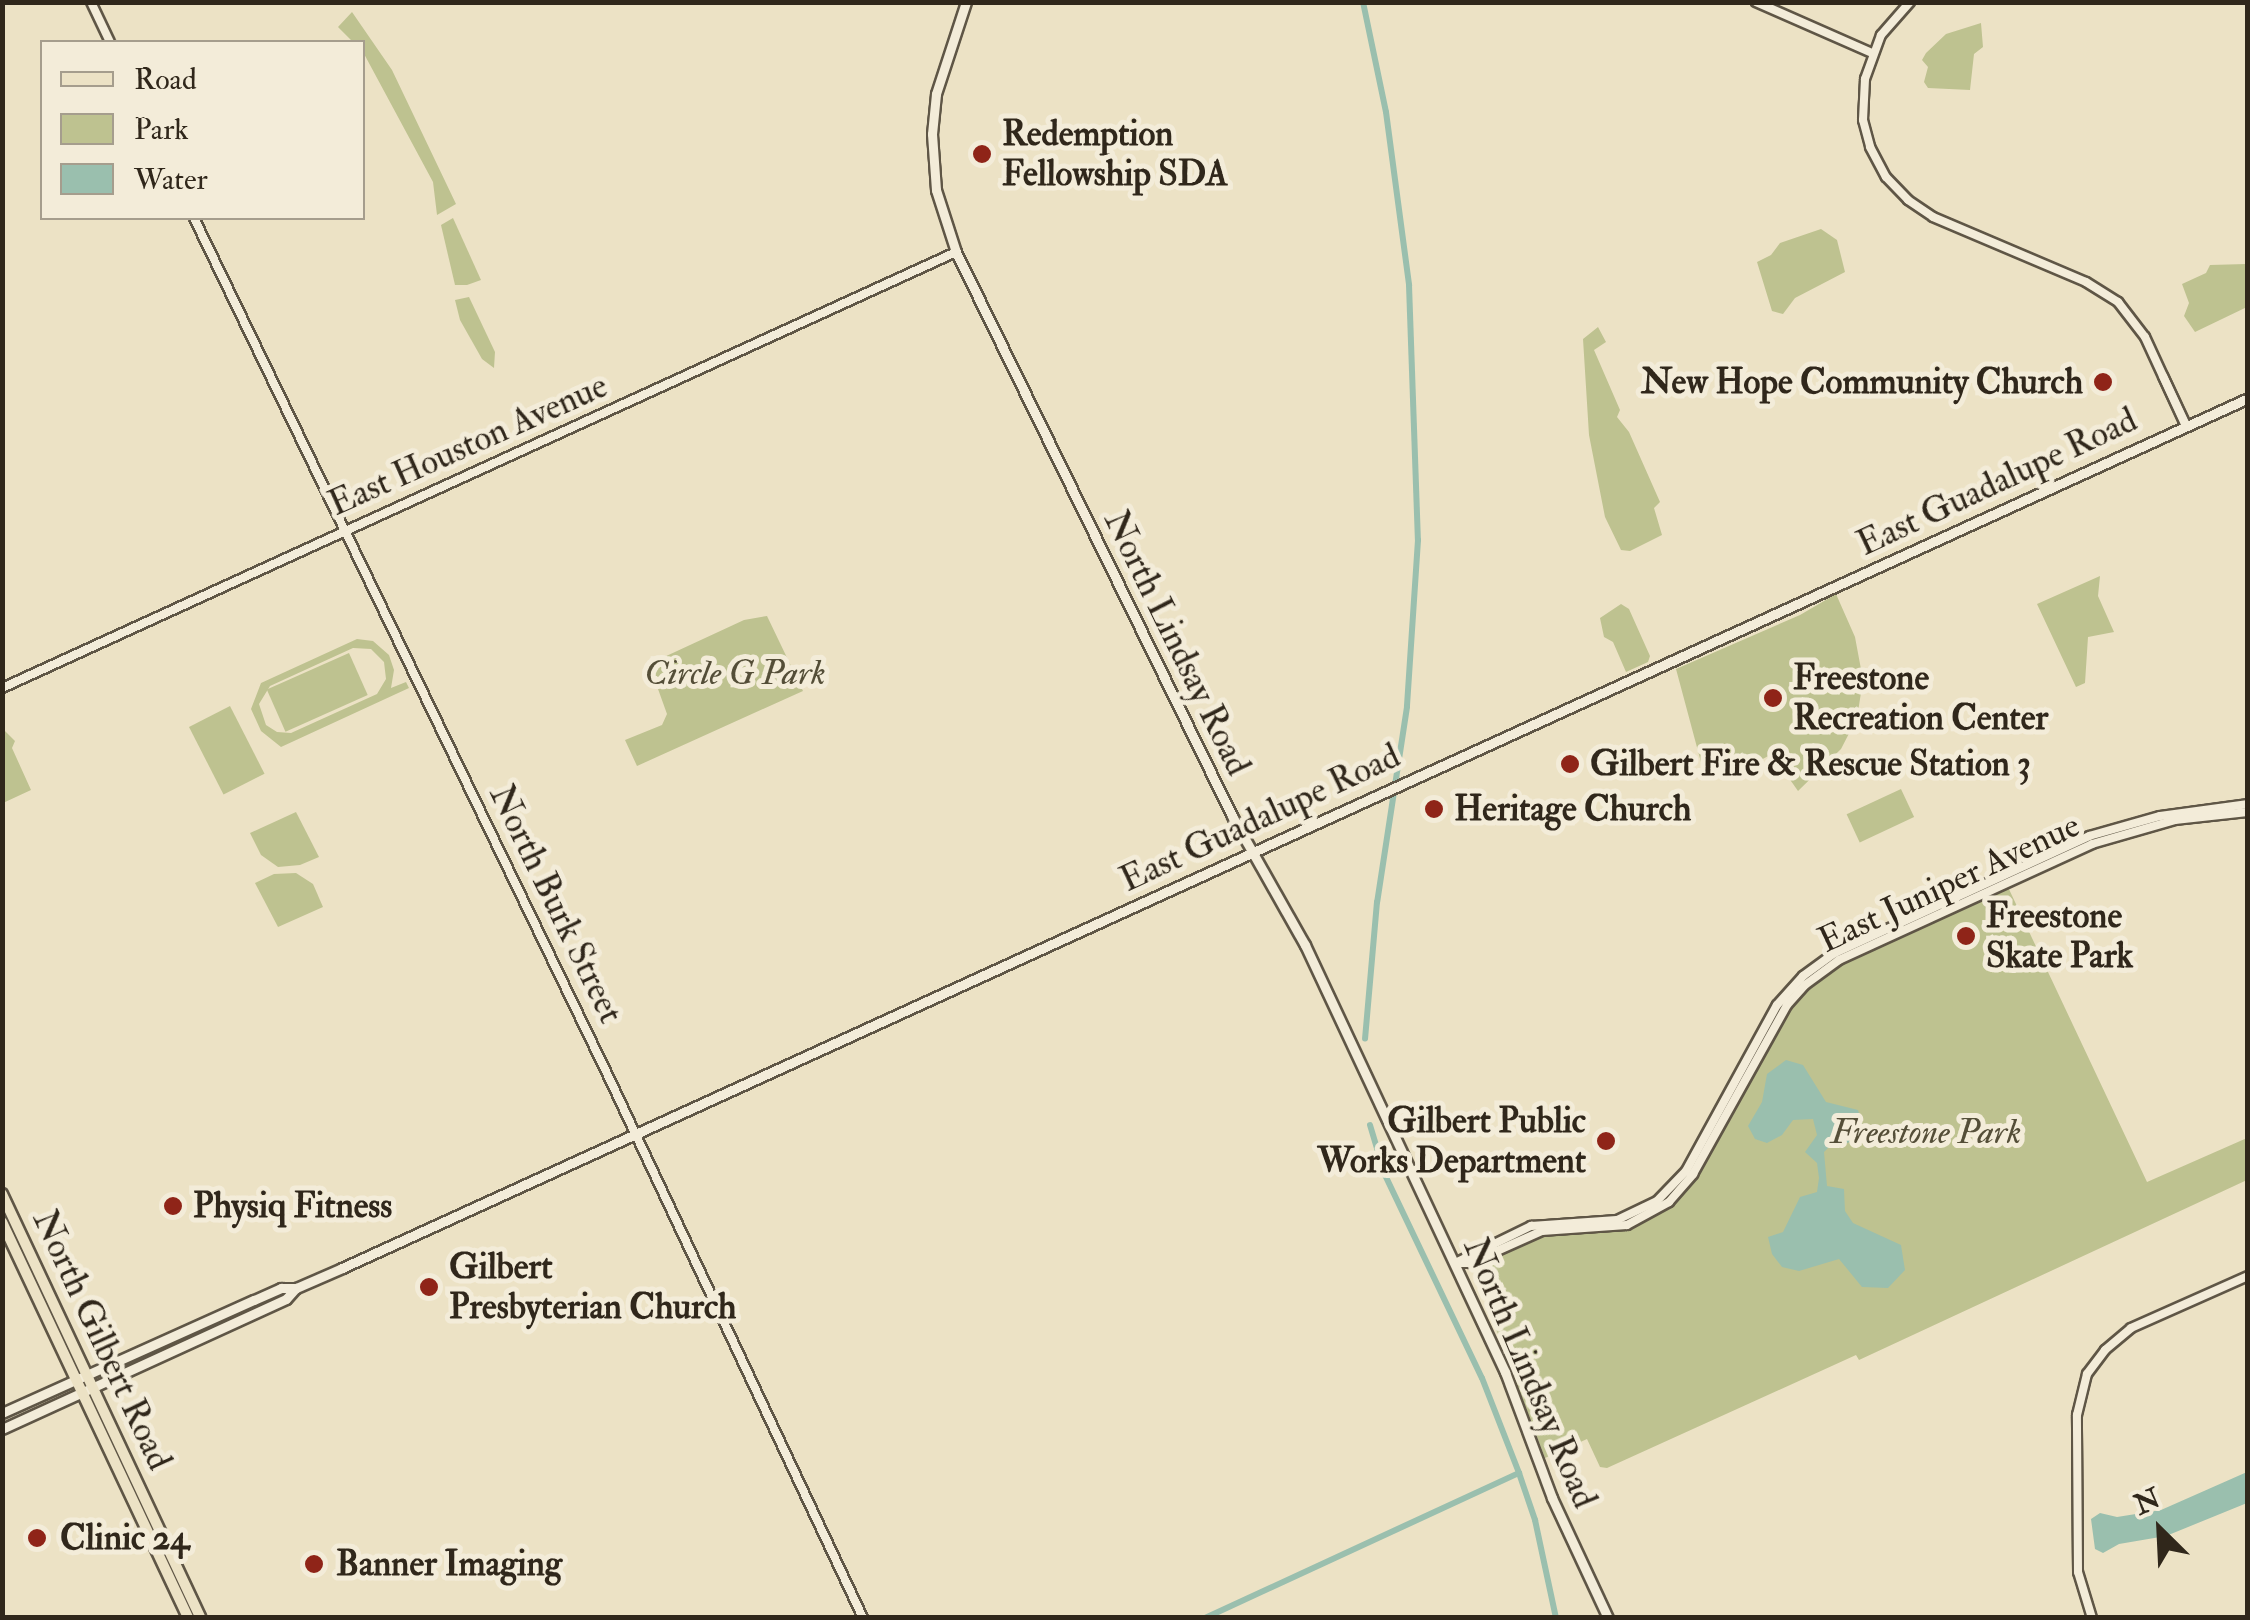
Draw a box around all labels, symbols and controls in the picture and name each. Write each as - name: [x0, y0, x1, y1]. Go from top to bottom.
- legend: [40, 40, 365, 220]
- text: Road: [134, 61, 197, 98]
- text: Park: [134, 111, 189, 148]
- place label: Redemption Fellowship SDA: [1002, 113, 1228, 195]
- marker: Redemption Fellowship SDA: [971, 143, 993, 165]
- text: Water: [134, 161, 208, 198]
- place label: New Hope Community Church: [1641, 361, 2083, 403]
- street label: East Houston Avenue: [322, 365, 614, 525]
- marker: New Hope Community Church: [2092, 371, 2114, 393]
- street label: East Guadalupe Road: [1851, 399, 2143, 565]
- street label: North Lindsay Road: [1095, 504, 1259, 782]
- park label: Circle G Park: [644, 652, 826, 694]
- place label: Freestone Recreation Center: [1793, 657, 2048, 739]
- marker: Freestone Recreation Center: [1762, 687, 1784, 709]
- street label: East Guadalupe Road: [1114, 735, 1406, 901]
- place label: Gilbert Fire & Rescue Station 3: [1590, 743, 2031, 785]
- marker: Gilbert Fire & Rescue Station 3: [1559, 753, 1581, 775]
- street label: North Burk Street: [480, 778, 632, 1030]
- place label: Heritage Church: [1454, 788, 1691, 830]
- marker: Heritage Church: [1423, 798, 1445, 820]
- street label: East Juniper Avenue: [1812, 804, 2086, 962]
- place label: Freestone Skate Park: [1986, 895, 2133, 977]
- marker: Freestone Skate Park: [1955, 925, 1977, 947]
- place label: Gilbert Public Works Department: [1317, 1100, 1586, 1182]
- park label: Freestone Park: [1831, 1111, 2021, 1153]
- marker: Gilbert Public Works Department: [1595, 1130, 1617, 1152]
- place label: Physiq Fitness: [193, 1185, 392, 1227]
- marker: Physiq Fitness: [162, 1195, 184, 1217]
- street label: North Gilbert Road: [23, 1203, 181, 1477]
- street label: North Lindsay Road: [1454, 1232, 1606, 1514]
- place label: Gilbert Presbyterian Church: [449, 1246, 736, 1328]
- marker: Gilbert Presbyterian Church: [418, 1276, 440, 1298]
- north arrow: [2110, 1480, 2210, 1580]
- text: N: [2129, 1481, 2166, 1523]
- place label: Clinic 24: [60, 1517, 189, 1559]
- marker: Clinic 24: [24, 1525, 50, 1551]
- place label: Banner Imaging: [336, 1543, 562, 1585]
- marker: Banner Imaging: [301, 1551, 327, 1577]

